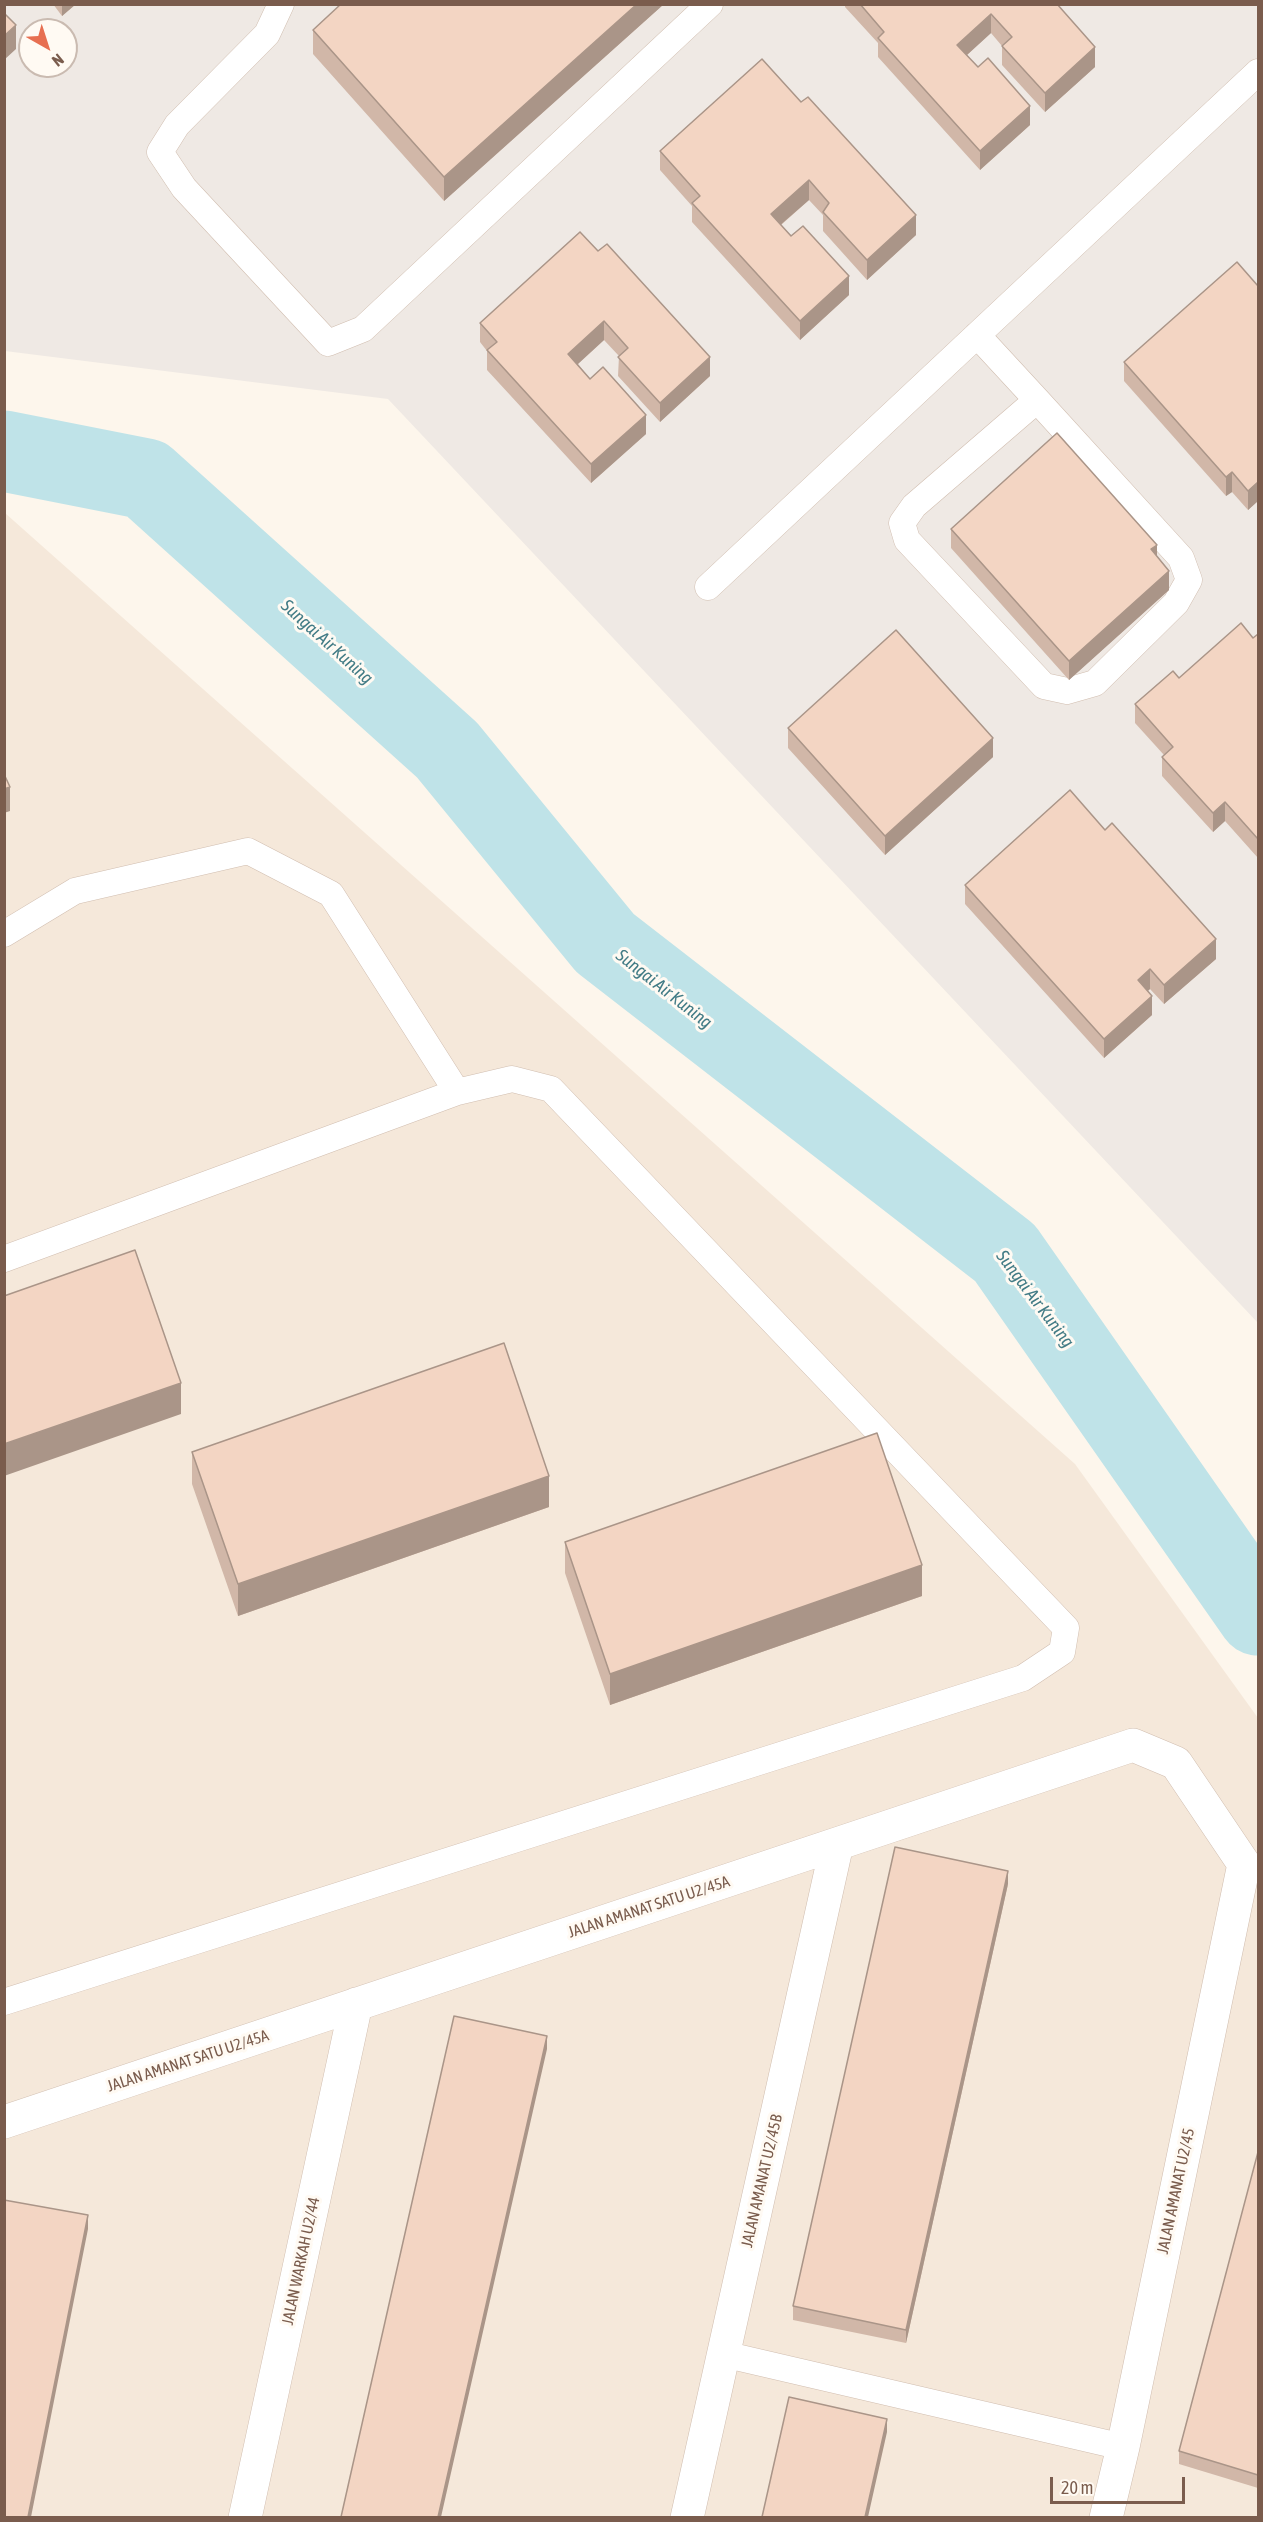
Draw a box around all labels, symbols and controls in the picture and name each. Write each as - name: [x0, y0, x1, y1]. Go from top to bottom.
- north arrow: [18, 18, 78, 78]
- text: N: [49, 50, 67, 70]
- water label: Sungai Air Kuning: [277, 595, 377, 689]
- water label: Sungai Air Kuning: [612, 945, 716, 1033]
- water label: Sungai Air Kuning: [991, 1246, 1079, 1352]
- street label: JALAN AMANAT SATU U2/45A: [566, 1872, 732, 1942]
- street label: JALAN AMANAT SATU U2/45A: [105, 2026, 271, 2096]
- street label: JALAN AMANAT U2/45B: [737, 2113, 787, 2249]
- street label: JALAN AMANAT U2/45: [1153, 2126, 1199, 2256]
- street label: JALAN WARKAH U2/44: [278, 2195, 324, 2327]
- scale bar: [1053, 2465, 1188, 2503]
- text: 20 m: [1061, 2477, 1093, 2498]

